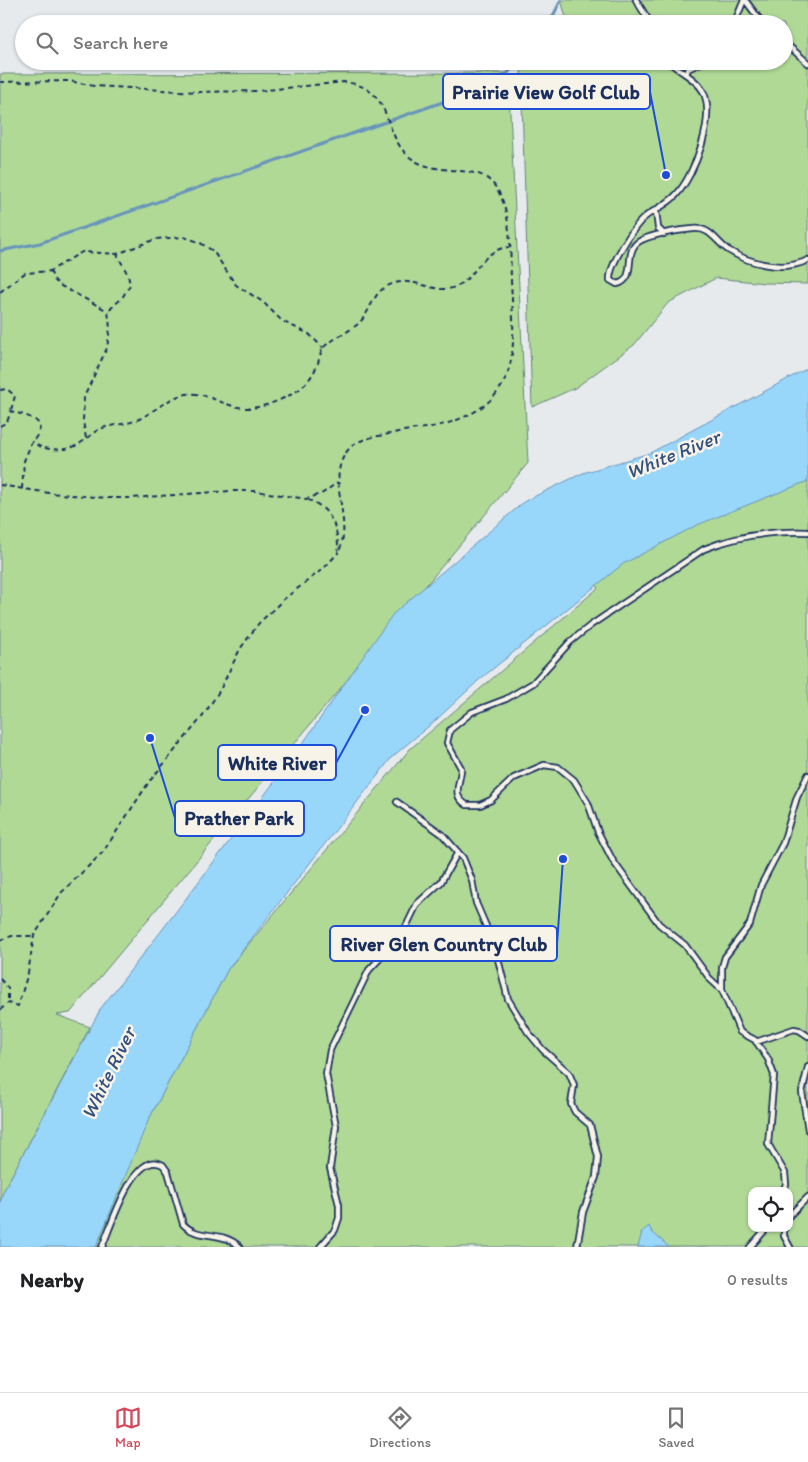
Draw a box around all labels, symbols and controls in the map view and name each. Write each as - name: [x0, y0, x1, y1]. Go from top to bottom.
- search box: [15, 15, 793, 70]
- icon: search: [33, 29, 61, 57]
- text: Search here: [73, 31, 168, 54]
- callout: Prairie View Golf Club: [443, 74, 650, 109]
- text: Prairie View Golf Club: [452, 80, 640, 104]
- water label: White River: [623, 424, 725, 484]
- callout: White River: [218, 745, 336, 780]
- text: White River: [228, 751, 327, 775]
- callout: Prather Park: [175, 801, 304, 836]
- text: Prather Park: [184, 806, 294, 830]
- callout: River Glen Country Club: [330, 926, 557, 961]
- text: River Glen Country Club: [341, 932, 547, 957]
- water label: White River: [76, 1022, 141, 1123]
- map controls: [748, 1187, 793, 1232]
- button: locate: [748, 1187, 793, 1232]
- text: Nearby: [20, 1267, 84, 1292]
- text: 0 results: [727, 1270, 788, 1289]
- tab: Map: [114, 1404, 142, 1451]
- tab: Directions: [369, 1404, 431, 1451]
- tab: Saved: [658, 1404, 694, 1451]

